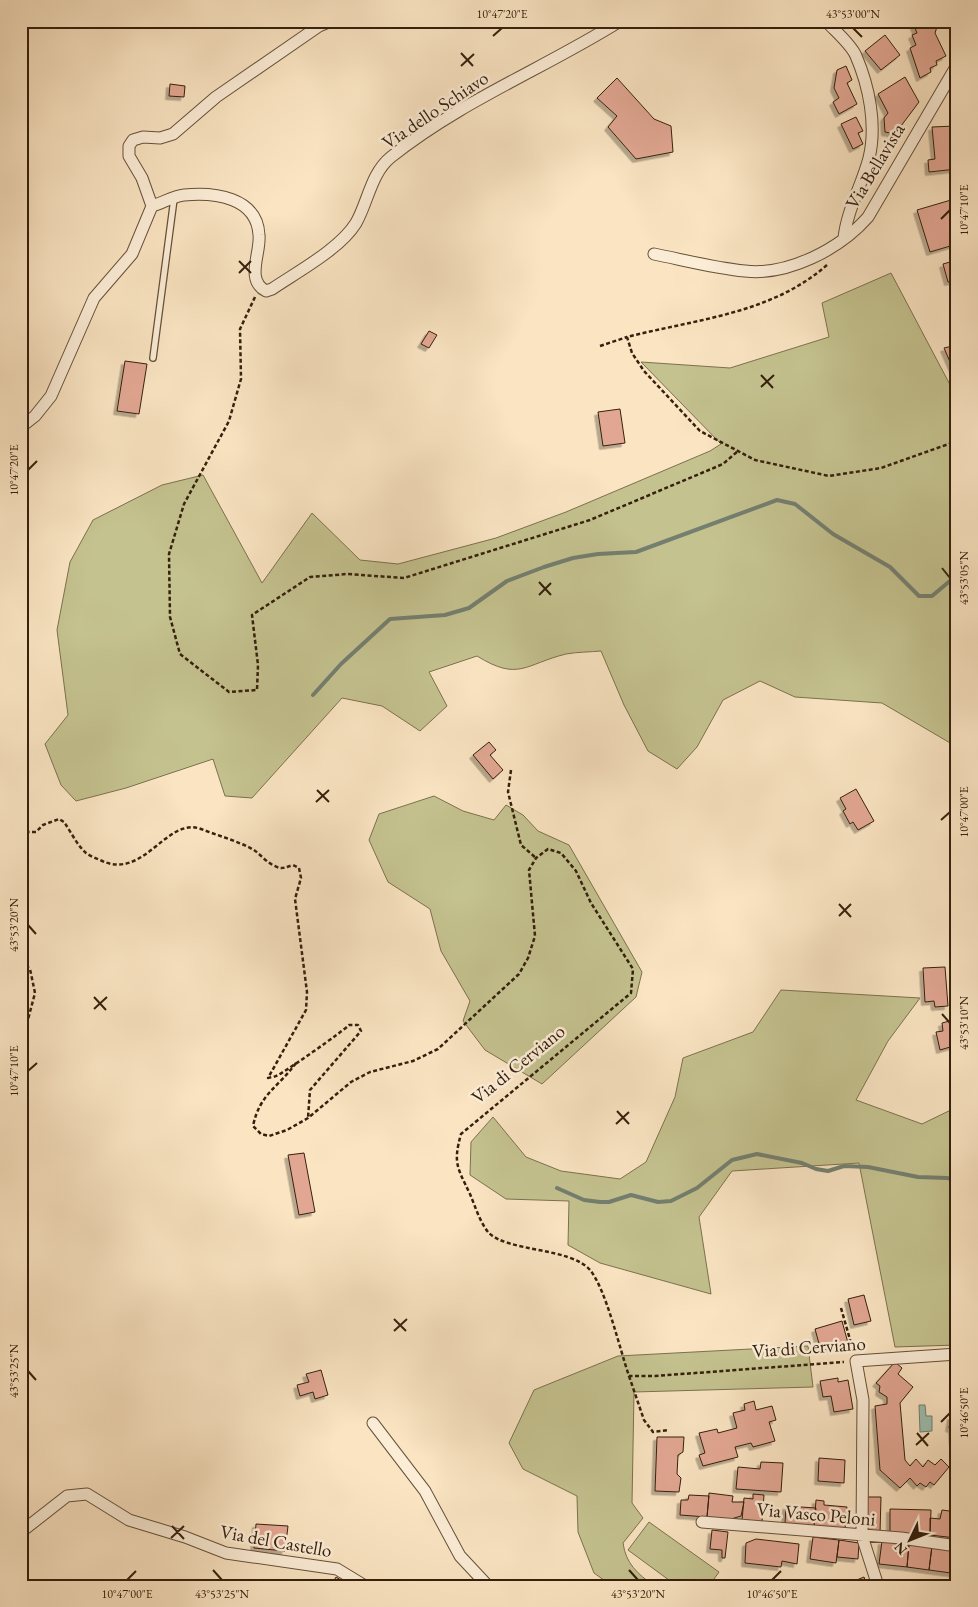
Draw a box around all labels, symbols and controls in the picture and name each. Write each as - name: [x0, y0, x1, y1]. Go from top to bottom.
- text: 10°47'20"E: [476, 6, 528, 22]
- text: 43°53'00"N: [826, 6, 880, 22]
- street label: Via dello Schiavo: [377, 65, 493, 155]
- street label: Via Bellavista: [840, 118, 911, 214]
- text: 10°47'10"E: [956, 184, 972, 236]
- text: 10°47'20"E: [6, 444, 22, 496]
- text: 43°53'05"N: [956, 551, 972, 605]
- text: 10°47'00"E: [956, 786, 972, 838]
- text: 43°53'20"N: [6, 898, 22, 952]
- text: 43°53'10"N: [956, 996, 972, 1050]
- street label: Via di Cerviano: [466, 1018, 570, 1110]
- text: 10°47'10"E: [6, 1045, 22, 1097]
- street label: Via di Cerviano: [751, 1331, 867, 1363]
- text: 43°53'25"N: [6, 1344, 22, 1398]
- text: 10°46'50"E: [956, 1387, 972, 1439]
- street label: Via Vasco Peloni: [756, 1496, 877, 1532]
- north arrow: [886, 1514, 936, 1564]
- street label: Via del Castello: [218, 1519, 334, 1563]
- text: N: [890, 1538, 911, 1559]
- text: 10°47'00"E: [101, 1586, 153, 1602]
- text: 43°53'25"N: [195, 1586, 249, 1602]
- text: 43°53'20"N: [611, 1586, 665, 1602]
- text: 10°46'50"E: [746, 1586, 798, 1602]

